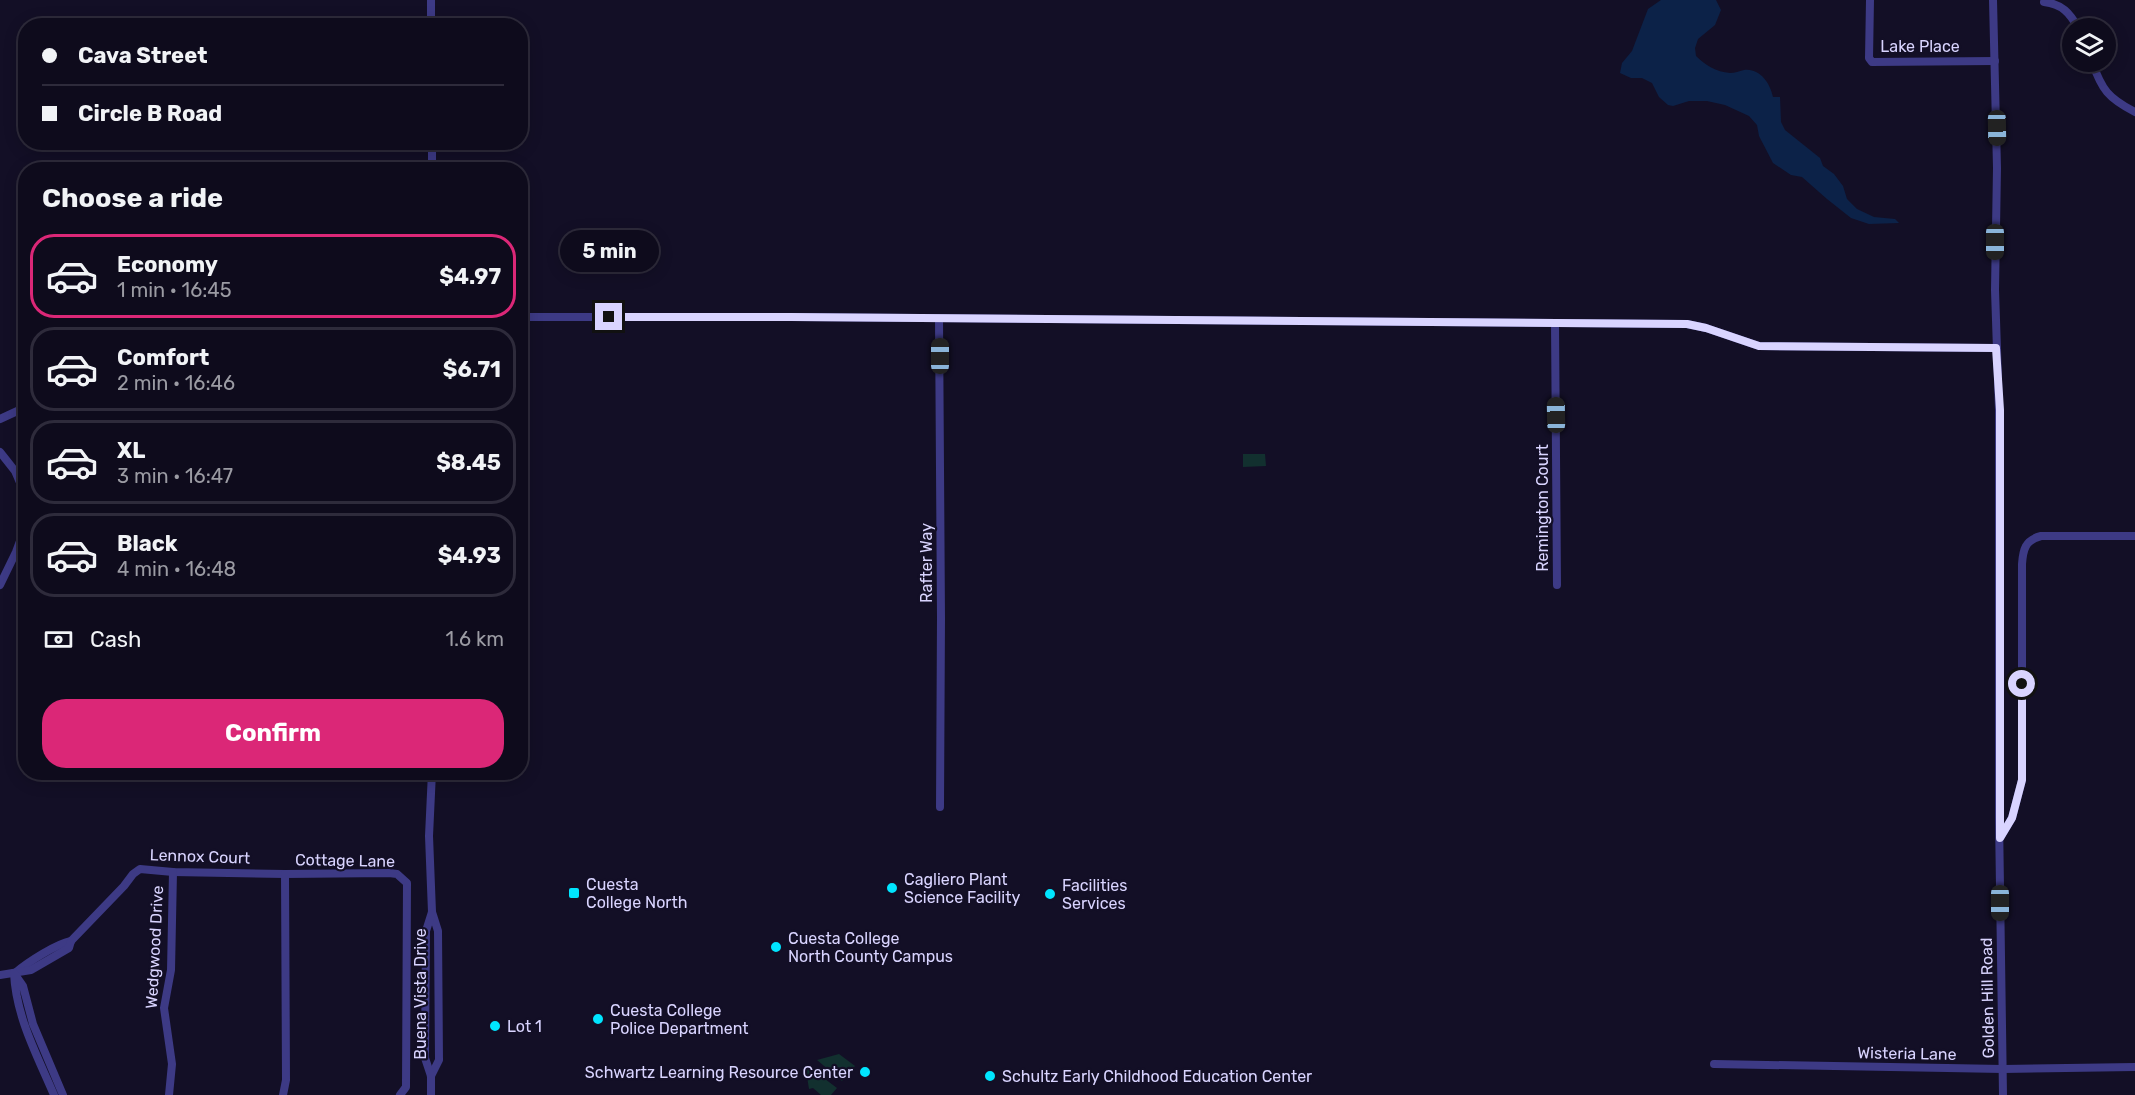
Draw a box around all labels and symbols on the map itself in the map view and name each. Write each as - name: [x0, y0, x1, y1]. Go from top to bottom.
- street label: Lake Place: [1880, 37, 1960, 56]
- car: [1988, 110, 2006, 146]
- car: [1986, 224, 2004, 260]
- callout: 5 min: [560, 230, 658, 272]
- route end: [595, 303, 622, 330]
- car: [931, 338, 949, 374]
- car: [1547, 397, 1565, 433]
- street label: Remington Court: [1533, 444, 1552, 572]
- street label: Rafter Way: [917, 523, 936, 603]
- route start: [2008, 670, 2035, 697]
- street label: Lennox Court: [149, 845, 251, 868]
- street label: Cottage Lane: [295, 850, 395, 871]
- place label: Cagliero Plant Science Facility: [904, 870, 1020, 907]
- place label: Cuesta College North: [586, 875, 687, 912]
- place label: Facilities Services: [1062, 876, 1127, 913]
- marker: Cagliero Plant Science Facility: [885, 881, 899, 895]
- street label: Wedgwood Drive: [142, 885, 167, 1009]
- car: [1991, 885, 2009, 921]
- marker: Cuesta College North: [567, 886, 581, 900]
- marker: Facilities Services: [1043, 887, 1057, 901]
- street label: Buena Vista Drive: [411, 928, 430, 1060]
- place label: Cuesta College North County Campus: [788, 929, 953, 966]
- street label: Golden Hill Road: [1977, 937, 1998, 1059]
- marker: Cuesta College North County Campus: [769, 940, 783, 954]
- place label: Cuesta College Police Department: [610, 1001, 749, 1038]
- marker: Cuesta College Police Department: [591, 1012, 605, 1026]
- place label: Lot 1: [507, 1017, 542, 1036]
- marker: Lot 1: [488, 1019, 502, 1033]
- street label: Wisteria Lane: [1857, 1043, 1957, 1064]
- place label: Schwartz Learning Resource Center: [585, 1063, 853, 1082]
- marker: Schwartz Learning Resource Center: [858, 1065, 872, 1079]
- place label: Schultz Early Childhood Education Center: [1002, 1067, 1312, 1086]
- marker: Schultz Early Childhood Education Center: [983, 1069, 997, 1083]

